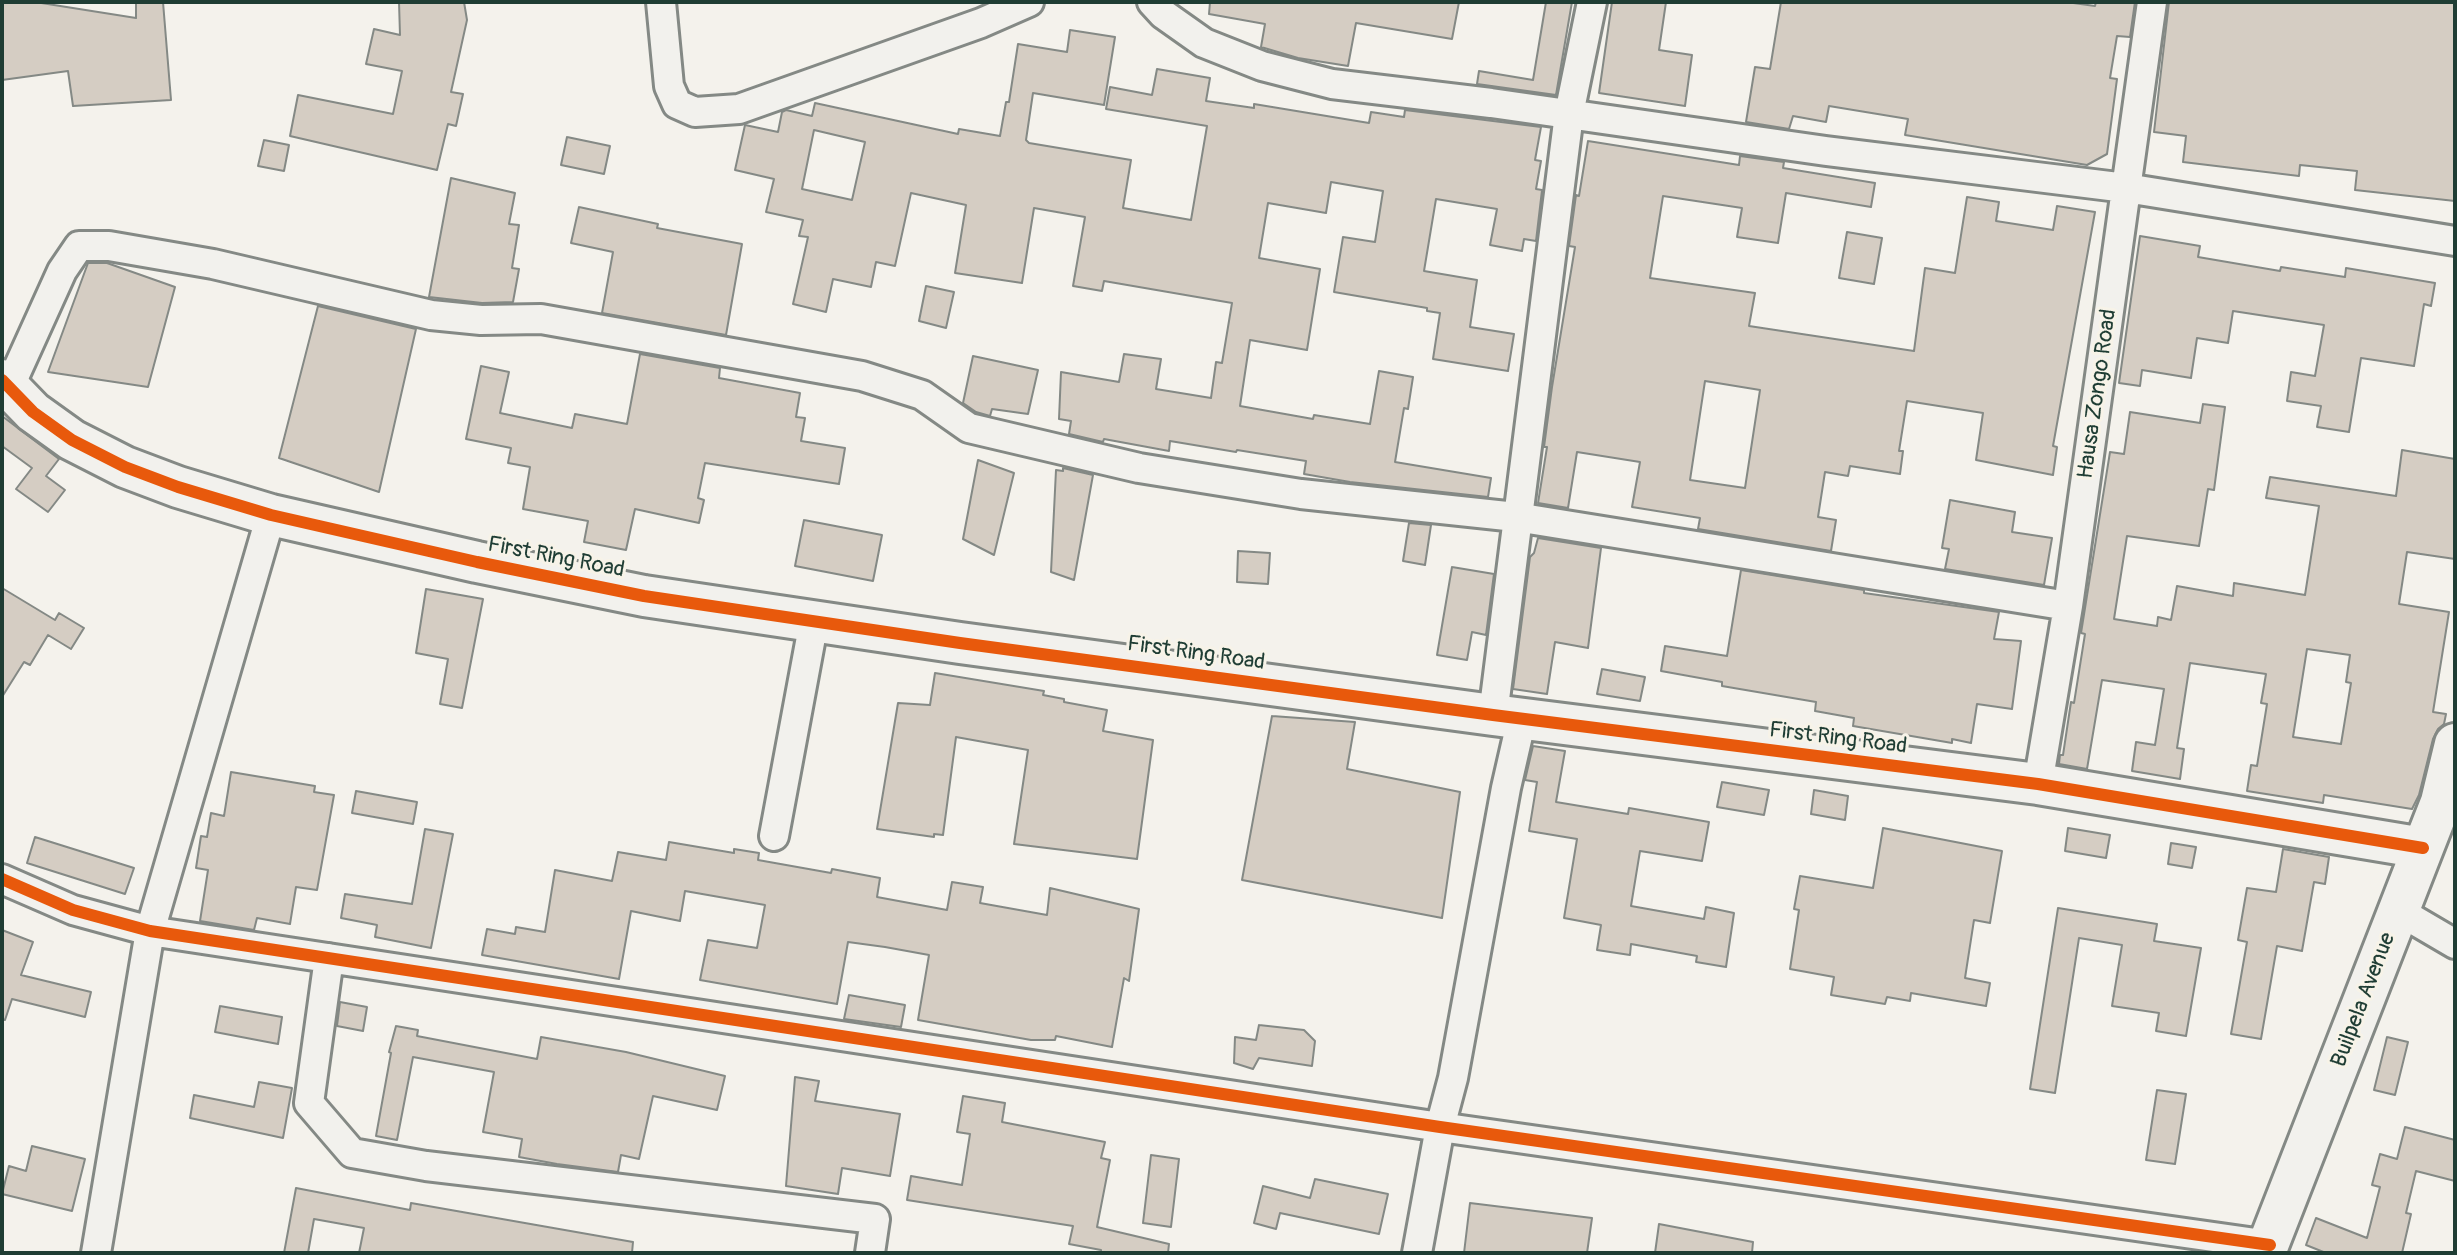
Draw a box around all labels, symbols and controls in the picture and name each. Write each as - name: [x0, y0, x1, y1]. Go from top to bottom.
- street label: Hausa Zongo Road: [2073, 307, 2123, 481]
- street label: First Ring Road: [485, 532, 627, 584]
- street label: First Ring Road: [1125, 631, 1267, 677]
- street label: First Ring Road: [1768, 717, 1908, 761]
- street label: Builpela Avenue: [2326, 929, 2402, 1071]

